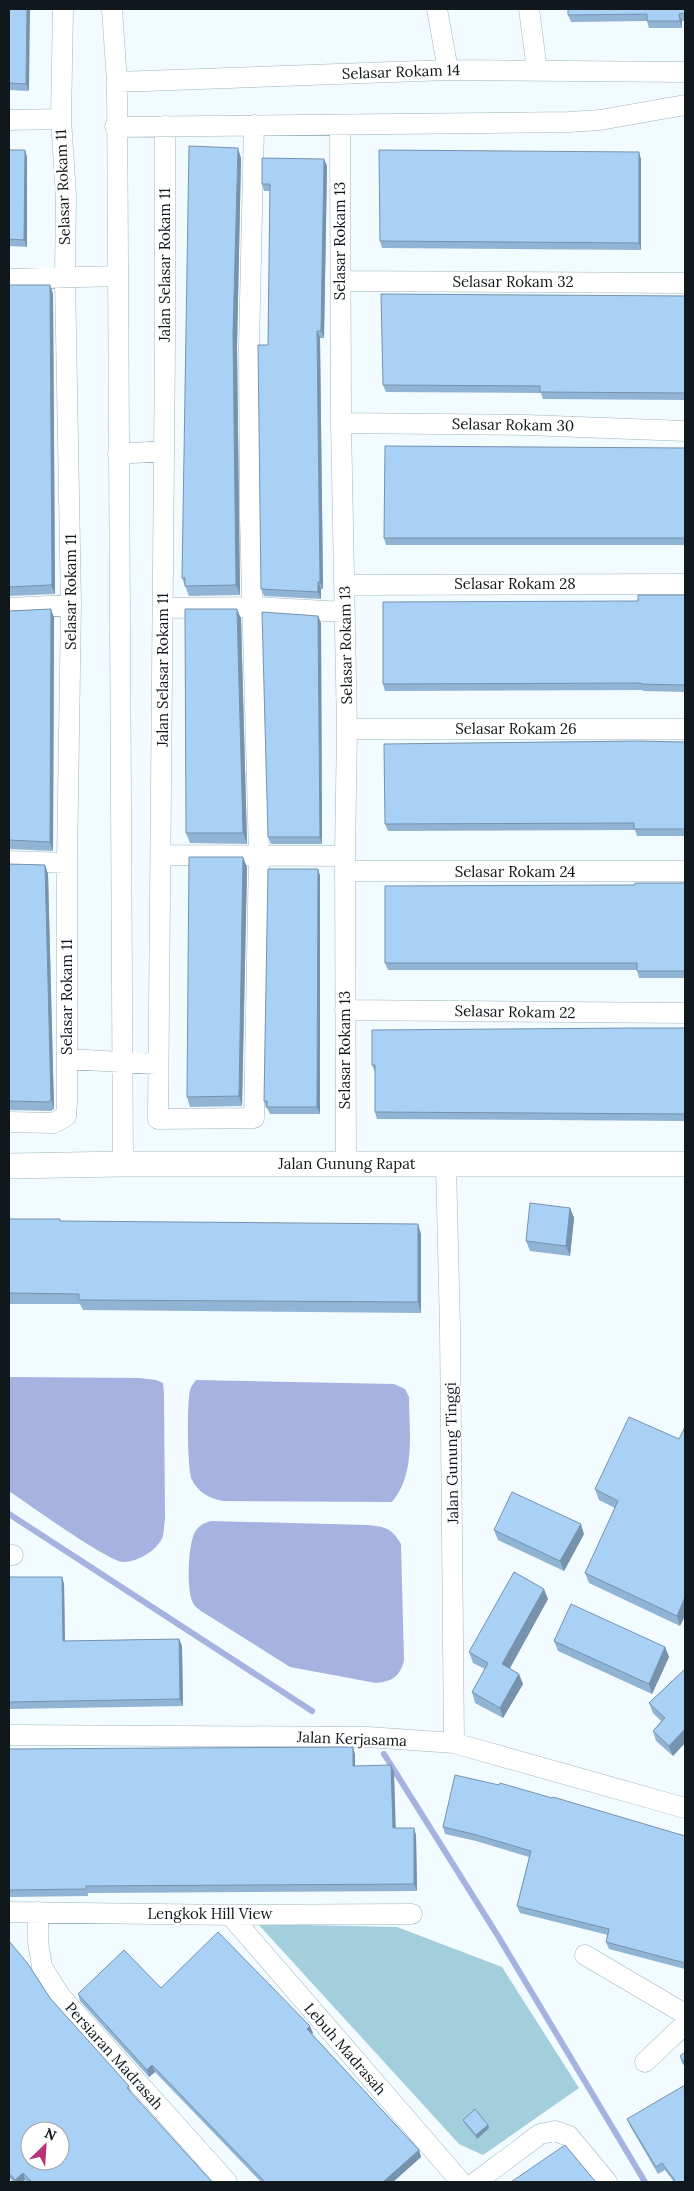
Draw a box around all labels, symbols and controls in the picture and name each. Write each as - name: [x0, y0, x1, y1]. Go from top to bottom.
- street label: Selasar Rokam 14: [341, 60, 460, 83]
- street label: Selasar Rokam 11: [51, 129, 74, 245]
- street label: Selasar Rokam 13: [330, 182, 349, 300]
- street label: Jalan Selasar Rokam 11: [155, 188, 174, 343]
- street label: Selasar Rokam 32: [452, 272, 574, 291]
- street label: Selasar Rokam 30: [452, 414, 574, 435]
- street label: Selasar Rokam 11: [61, 534, 80, 650]
- street label: Selasar Rokam 28: [454, 574, 576, 593]
- street label: Selasar Rokam 13: [335, 586, 356, 704]
- street label: Jalan Selasar Rokam 11: [153, 593, 172, 748]
- street label: Selasar Rokam 26: [455, 719, 577, 738]
- street label: Selasar Rokam 24: [455, 862, 575, 881]
- street label: Selasar Rokam 11: [57, 939, 76, 1055]
- street label: Selasar Rokam 13: [335, 991, 354, 1109]
- street label: Selasar Rokam 22: [454, 1001, 576, 1022]
- street label: Jalan Gunung Rapat: [277, 1154, 416, 1173]
- street label: Jalan Gunung Tinggi: [441, 1382, 462, 1525]
- street label: Jalan Kerjasama: [296, 1727, 408, 1750]
- street label: Lengkok Hill View: [147, 1904, 273, 1923]
- street label: Persiaran Madrasah: [61, 1998, 168, 2113]
- street label: Lebuh Madrasah: [300, 1999, 391, 2099]
- north arrow: [20, 2121, 70, 2171]
- text: N: [42, 2124, 59, 2145]

